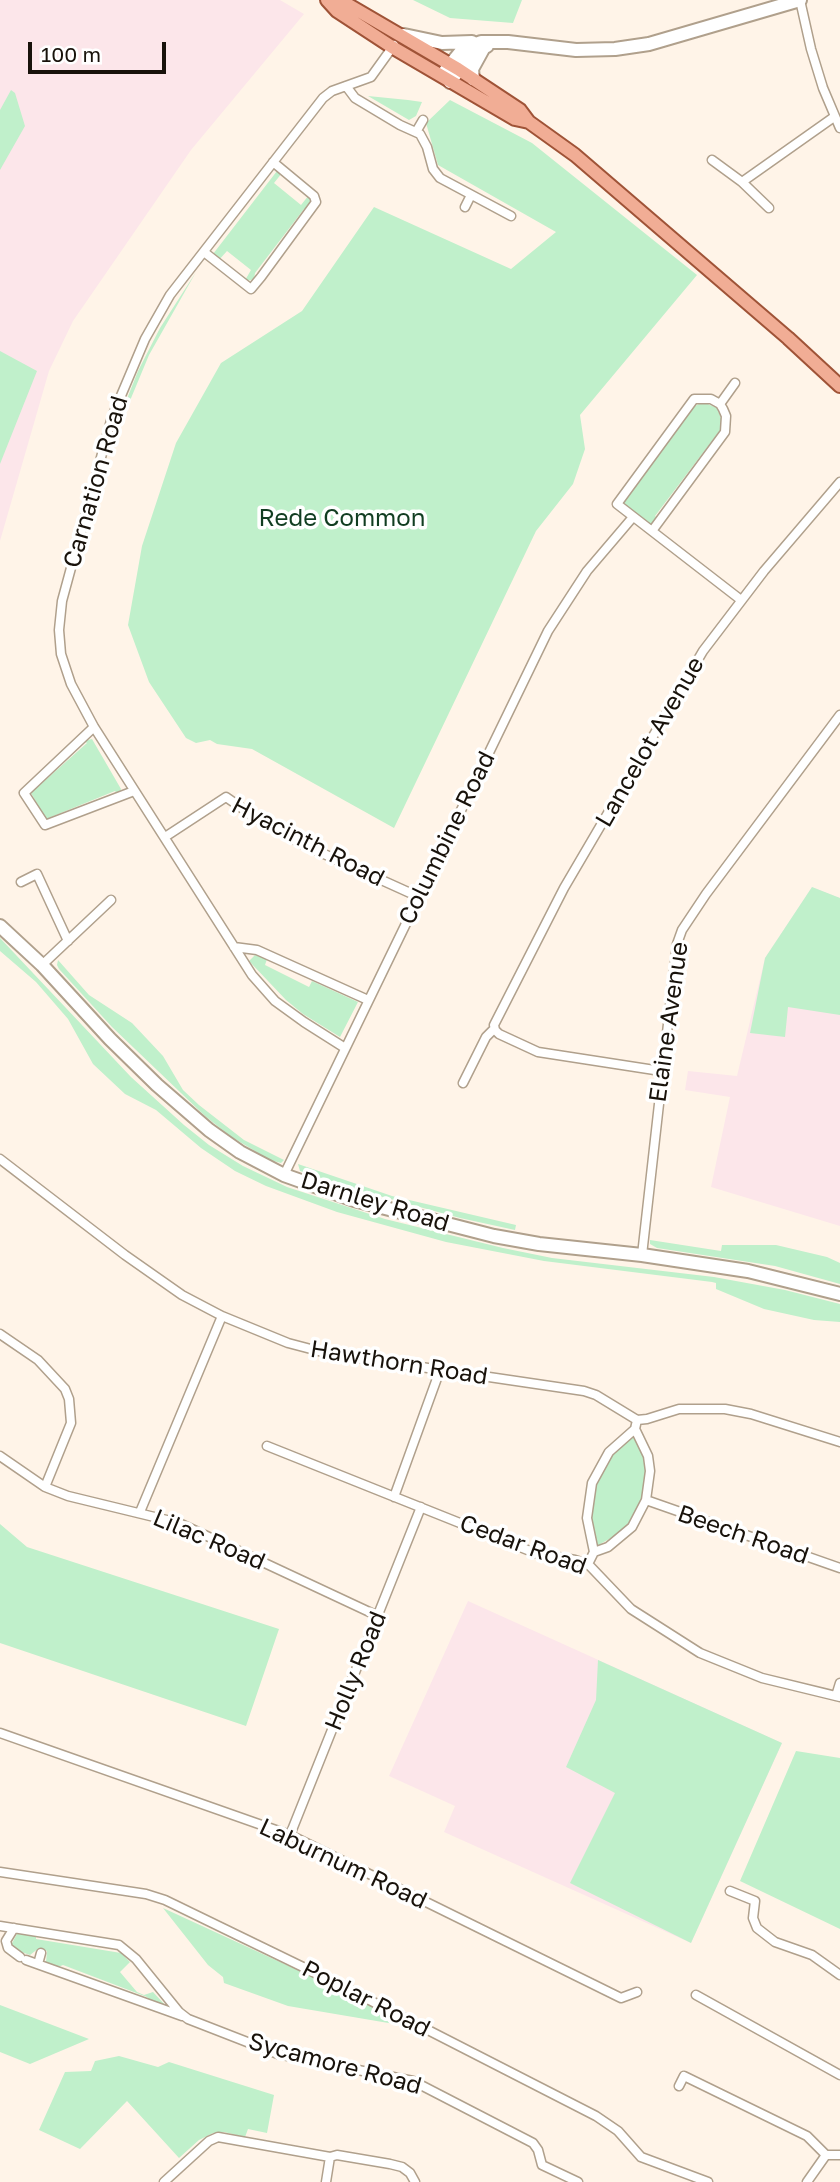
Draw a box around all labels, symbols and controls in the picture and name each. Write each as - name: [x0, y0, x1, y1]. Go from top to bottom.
- scale bar: [32, 28, 170, 72]
- text: 100 m: [41, 41, 101, 67]
- street label: Carnation Road: [58, 393, 134, 571]
- park label: Rede Common: [258, 504, 426, 532]
- street label: Lancelot Avenue: [590, 652, 710, 832]
- street label: Columbine Road: [393, 747, 501, 929]
- street label: Hyacinth Road: [227, 791, 389, 893]
- street label: Elaine Avenue: [643, 940, 695, 1104]
- street label: Darnley Road: [297, 1166, 453, 1238]
- street label: Hawthorn Road: [308, 1335, 490, 1391]
- street label: Beech Road: [674, 1499, 812, 1571]
- street label: Lilac Road: [148, 1503, 270, 1577]
- street label: Cedar Road: [456, 1509, 590, 1581]
- street label: Holly Road: [319, 1607, 393, 1735]
- street label: Laburnum Road: [255, 1813, 431, 1915]
- street label: Poplar Road: [297, 1954, 435, 2044]
- street label: Sycamore Road: [245, 2027, 425, 2101]

